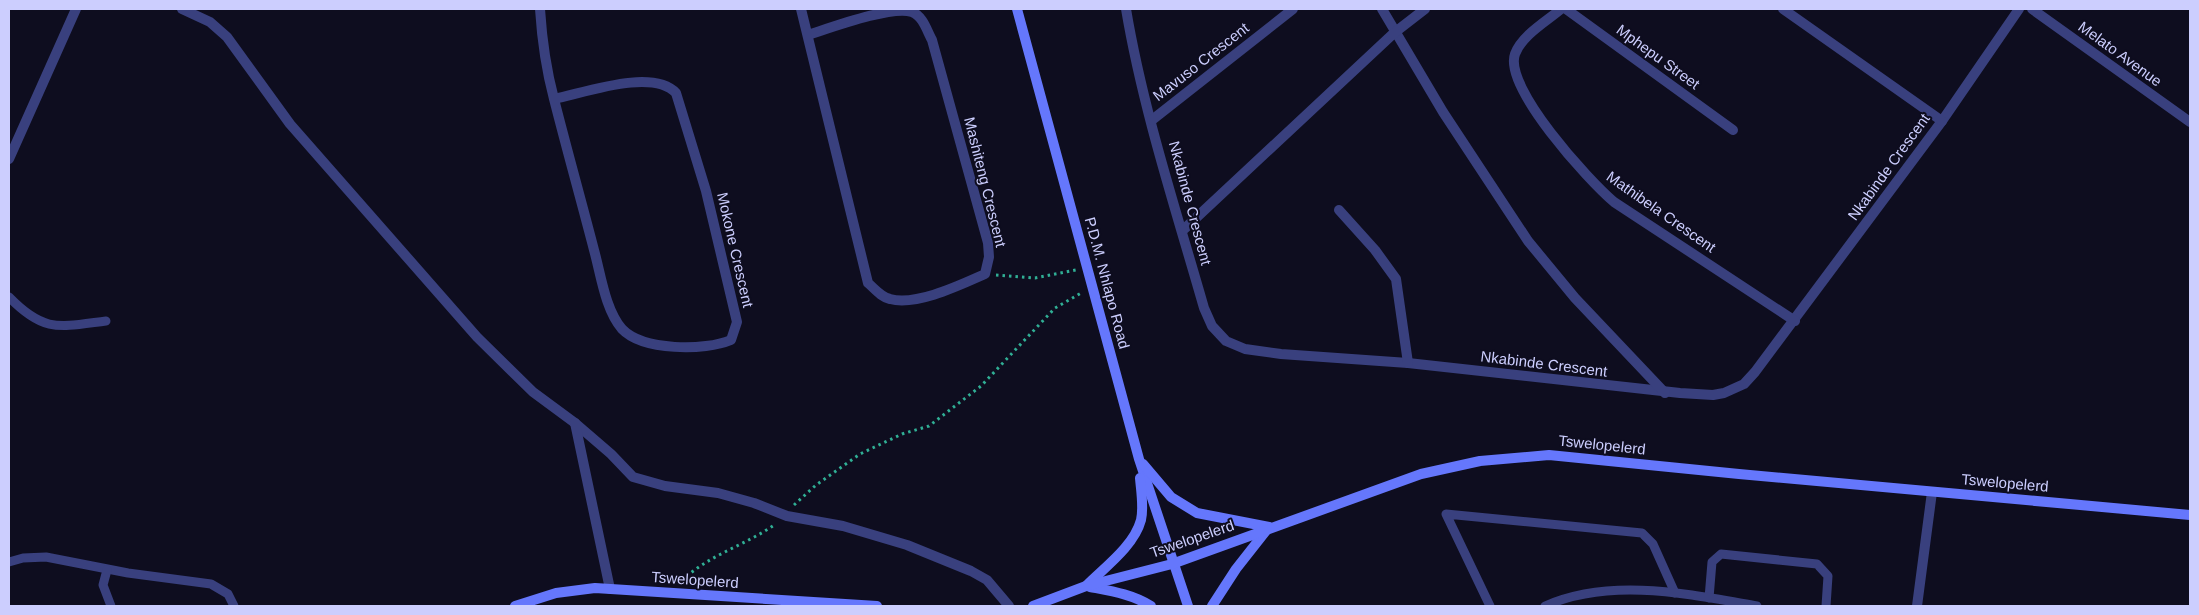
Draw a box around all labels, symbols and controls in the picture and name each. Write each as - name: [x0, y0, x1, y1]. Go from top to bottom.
- street label: Mavuso Crescent: [1149, 18, 1253, 104]
- street label: Melato Avenue: [2075, 18, 2165, 90]
- street label: Mphepu Street: [1613, 21, 1704, 93]
- street label: Nkabinde Crescent: [1844, 109, 1933, 223]
- street label: Mashiteng Crescent: [961, 115, 1010, 249]
- street label: Nkabinde Crescent: [1166, 139, 1215, 267]
- street label: Mathibela Crescent: [1603, 168, 1720, 256]
- street label: Mokone Crescent: [714, 191, 757, 310]
- street label: P.D.M. Nhlapo Road: [1082, 215, 1133, 351]
- street label: Nkabinde Crescent: [1480, 347, 1609, 380]
- street label: Tswelopelerd: [1558, 431, 1646, 458]
- street label: Tswelopelerd: [1961, 470, 2049, 495]
- street label: Tswelopelerd: [1148, 516, 1236, 561]
- street label: Tswelopelerd: [651, 568, 739, 591]

